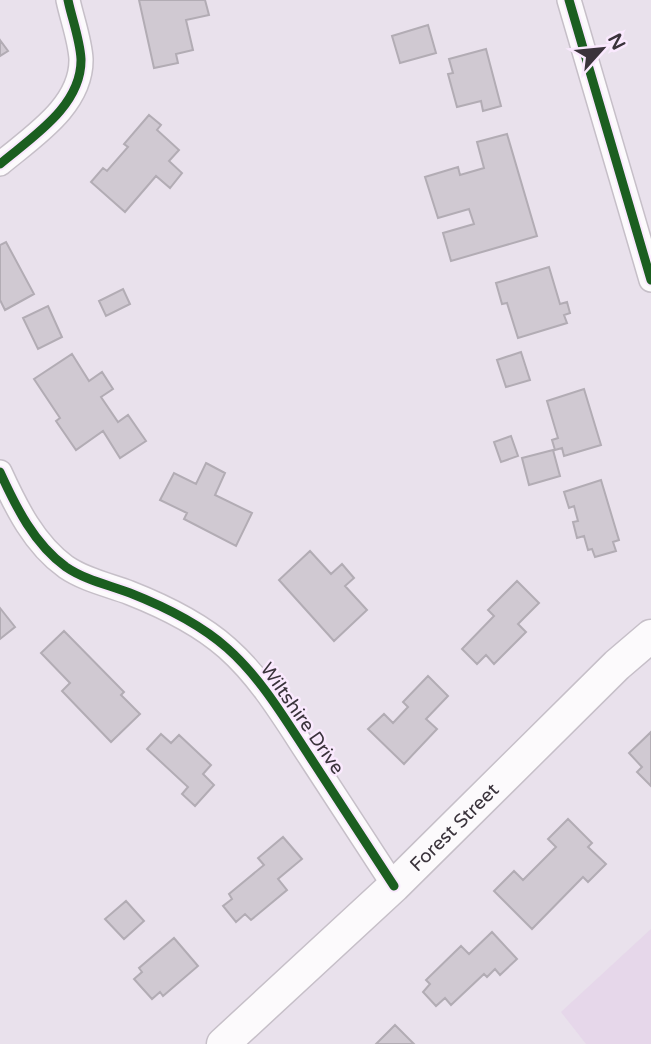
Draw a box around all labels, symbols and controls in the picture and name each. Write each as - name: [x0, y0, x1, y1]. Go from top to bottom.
- north arrow: [567, 14, 637, 84]
- text: N: [603, 30, 630, 54]
- street label: Wiltshire Drive: [256, 659, 349, 778]
- street label: Forest Street: [406, 779, 503, 876]

